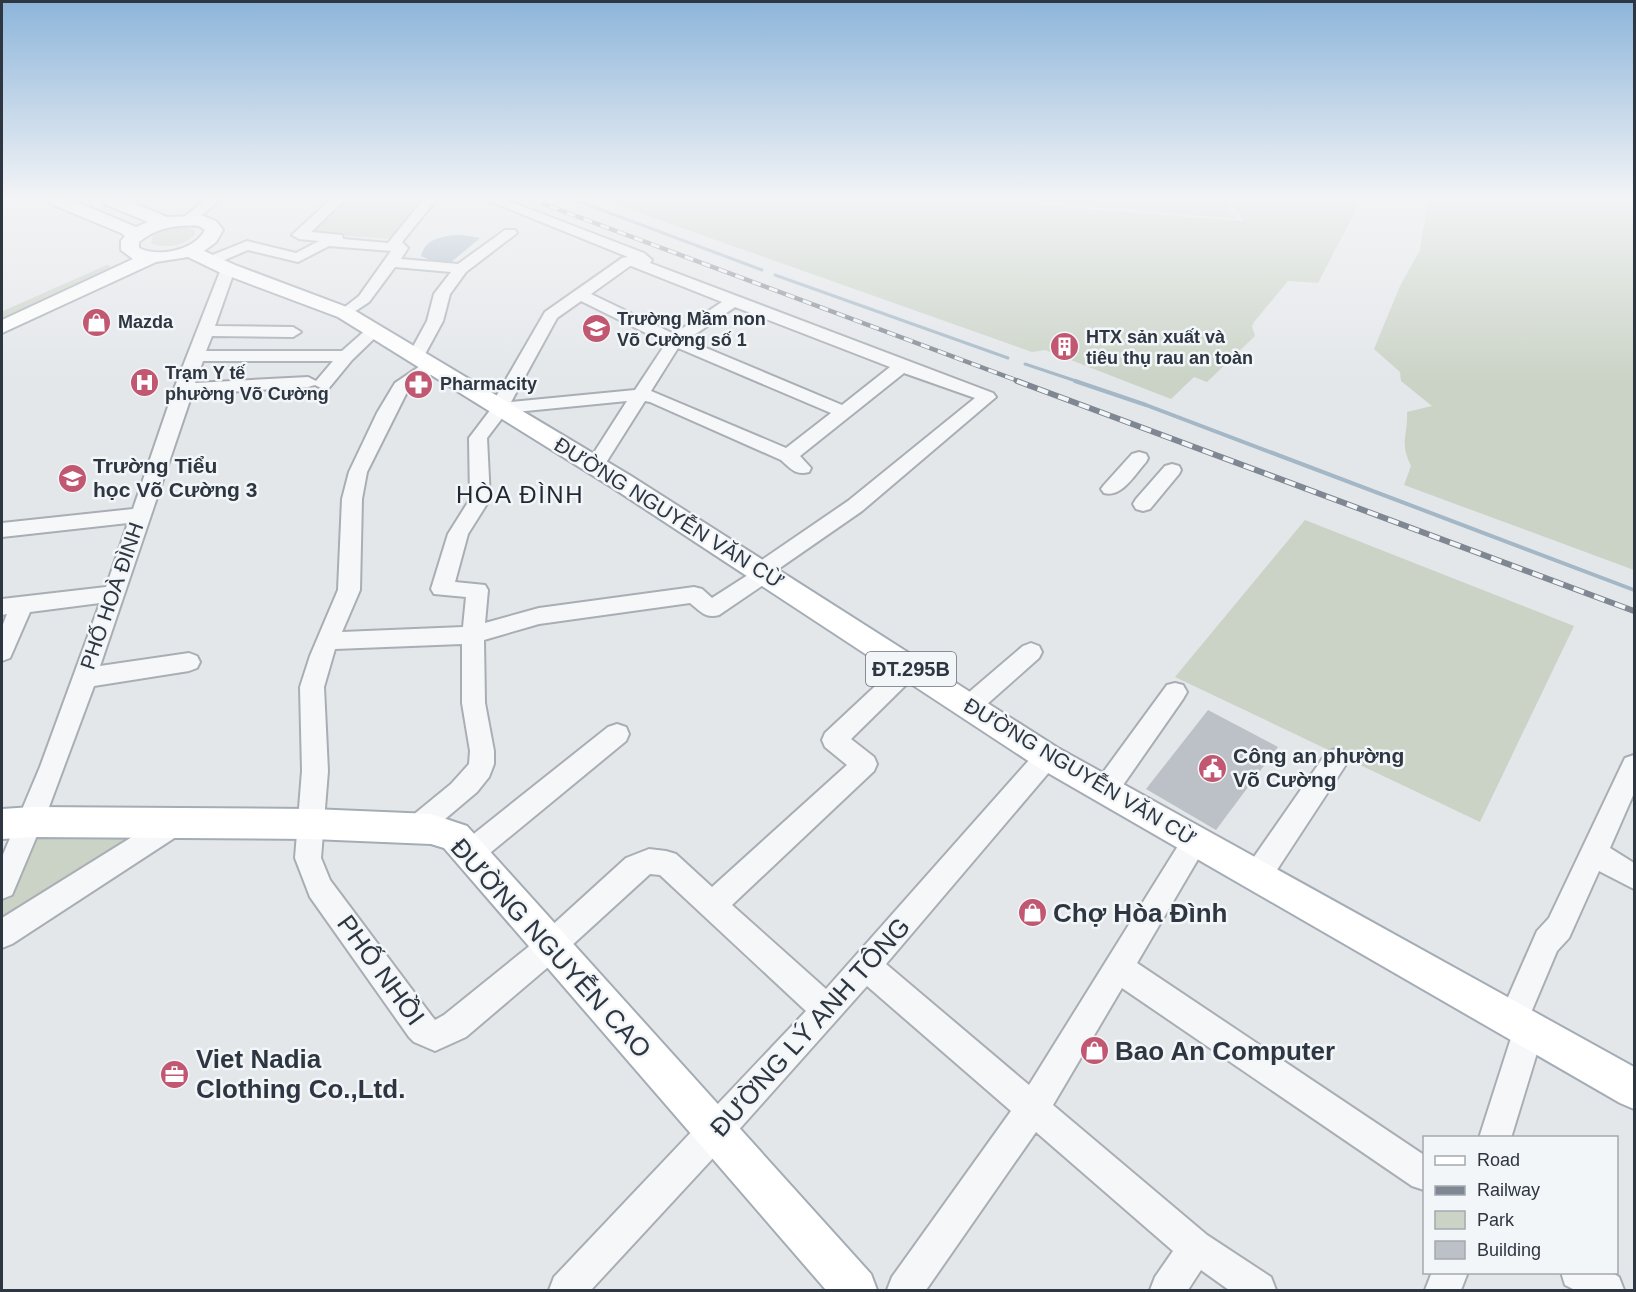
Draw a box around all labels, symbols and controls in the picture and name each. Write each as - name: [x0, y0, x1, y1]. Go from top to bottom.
- shop icon: Mazda: [81, 306, 113, 338]
- place label: Trường Mầm non Võ Cường số 1: [617, 309, 766, 350]
- place label: Mazda: [118, 312, 174, 332]
- school or university icon: Trường Mầm non Võ Cường số 1: [580, 313, 612, 345]
- place label: HTX sản xuất và tiêu thụ rau an toàn: [1086, 327, 1253, 368]
- building icon: HTX sản xuất và tiêu thụ rau an toàn: [1049, 331, 1081, 363]
- place label: Trạm Y tế phường Võ Cường: [165, 363, 329, 404]
- hospital icon: Trạm Y tế phường Võ Cường: [128, 367, 160, 399]
- pharmacy icon: Pharmacity: [403, 368, 435, 400]
- place label: Pharmacity: [440, 374, 537, 394]
- street label: ĐƯỜNG NGUYỄN VĂN CỪ: [550, 432, 788, 593]
- place label: Trường Tiểu học Võ Cường 3: [93, 454, 257, 501]
- school or university icon: Trường Tiểu học Võ Cường 3: [56, 462, 88, 494]
- district label: HÒA ĐÌNH: [456, 481, 584, 508]
- street label: PHỐ HOÀ ĐÌNH: [76, 519, 147, 672]
- road number: ĐT.295B: [866, 652, 956, 686]
- street label: ĐƯỜNG NGUYỄN VĂN CỪ: [960, 693, 1200, 850]
- place label: Công an phường Võ Cường: [1233, 744, 1404, 791]
- public building icon: Công an phường Võ Cường: [1196, 752, 1228, 784]
- street label: ĐƯỜNG NGUYỄN CAO: [445, 832, 657, 1064]
- shop icon: Chợ Hòa Đình: [1016, 897, 1048, 929]
- place label: Chợ Hòa Đình: [1053, 898, 1227, 928]
- street label: PHỐ NHỒI: [331, 909, 431, 1031]
- street label: ĐƯỜNG LÝ ANH TÔNG: [704, 911, 916, 1143]
- shop icon: Bao An Computer: [1078, 1035, 1110, 1067]
- place label: Bao An Computer: [1115, 1036, 1335, 1066]
- place label: Viet Nadia Clothing Co.,Ltd.: [196, 1044, 405, 1104]
- office icon: Viet Nadia Clothing Co.,Ltd.: [159, 1058, 191, 1090]
- legend: [1423, 1136, 1618, 1274]
- text: Road: [1477, 1150, 1520, 1170]
- text: Railway: [1477, 1180, 1540, 1200]
- text: Park: [1477, 1210, 1515, 1230]
- text: Building: [1477, 1240, 1541, 1260]

